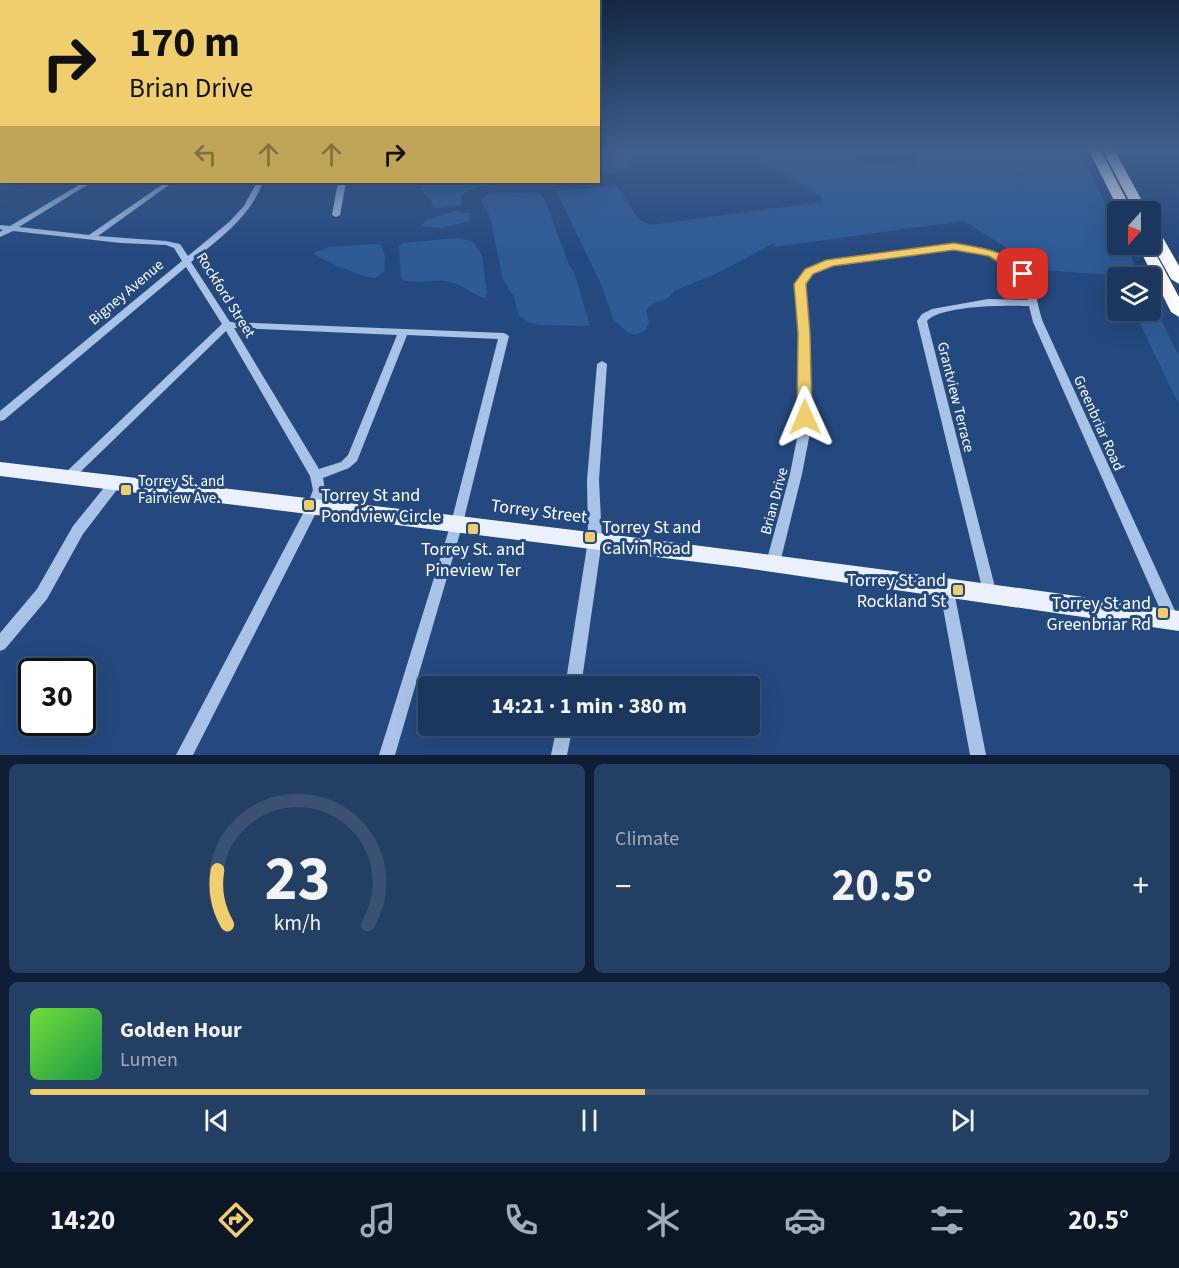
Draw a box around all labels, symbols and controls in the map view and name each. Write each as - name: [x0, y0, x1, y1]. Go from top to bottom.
- text: 170 m: [129, 13, 240, 73]
- icon: right: [30, 24, 108, 102]
- text: Brian Drive: [129, 69, 253, 108]
- icon: left: [189, 138, 222, 171]
- icon: ahead: [252, 138, 285, 171]
- icon: ahead: [315, 138, 348, 171]
- icon: right: [378, 138, 411, 171]
- north arrow: [1107, 201, 1161, 255]
- map controls: [1107, 201, 1161, 321]
- pin: [997, 248, 1048, 299]
- street label: Rockford Street: [191, 249, 260, 342]
- street label: Bigney Avenue: [84, 255, 168, 330]
- icon: arrive: [1006, 257, 1039, 290]
- button: layers: [1107, 267, 1161, 321]
- street label: Grantview Terrace: [932, 340, 979, 454]
- street label: Greenbriar Road: [1068, 372, 1129, 474]
- position arrow: [773, 385, 837, 449]
- street label: Brian Drive: [755, 465, 794, 537]
- place label: Torrey St. and Fairview Ave.: [138, 471, 225, 509]
- marker: Torrey St. and Fairview Ave.: [119, 483, 133, 497]
- place label: Torrey St and Pondview Circle: [321, 483, 441, 529]
- street label: Torrey Street: [489, 493, 588, 530]
- marker: Torrey St and Pondview Circle: [302, 498, 316, 512]
- place label: Torrey St and Calvin Road: [602, 515, 701, 561]
- marker: Torrey St. and Pineview Ter: [466, 522, 480, 536]
- marker: Torrey St and Calvin Road: [583, 530, 597, 544]
- place label: Torrey St. and Pineview Ter: [421, 537, 525, 583]
- place label: Torrey St and Rockland St: [847, 568, 946, 614]
- marker: Torrey St and Rockland St: [951, 583, 965, 597]
- place label: Torrey St and Greenbriar Rd: [1047, 591, 1151, 637]
- marker: Torrey St and Greenbriar Rd: [1156, 606, 1170, 620]
- speed limit sign: 30: [18, 658, 96, 736]
- text: 14:21 · 1 min · 380 m: [491, 690, 687, 722]
- text: Climate: [615, 825, 679, 853]
- text: 23: [264, 835, 330, 924]
- text: 20.5°: [831, 854, 933, 918]
- text: −: [615, 863, 631, 910]
- text: +: [1133, 863, 1149, 910]
- text: km/h: [273, 909, 321, 940]
- text: Golden Hour: [120, 1014, 242, 1046]
- text: Lumen: [120, 1046, 178, 1074]
- icon: previous: [200, 1104, 233, 1137]
- icon: pause: [573, 1104, 606, 1137]
- icon: next: [946, 1104, 979, 1137]
- icon: directions: [215, 1199, 257, 1241]
- icon: music: [357, 1199, 399, 1241]
- icon: phone: [500, 1199, 542, 1241]
- icon: climate: [642, 1199, 684, 1241]
- icon: car: [784, 1199, 826, 1241]
- icon: filters: [926, 1199, 968, 1241]
- text: 14:20: [50, 1201, 115, 1240]
- text: 20.5°: [1068, 1201, 1129, 1240]

